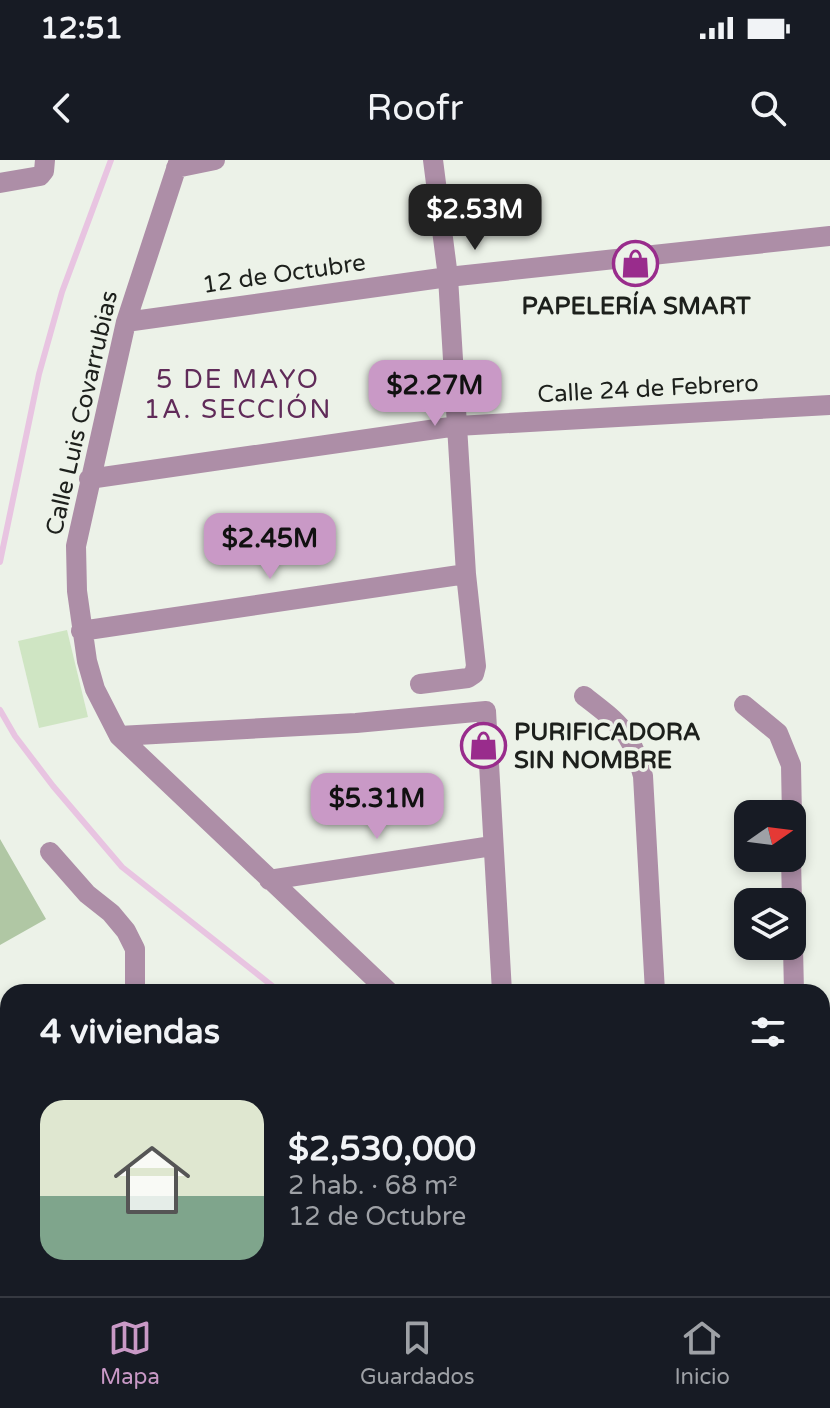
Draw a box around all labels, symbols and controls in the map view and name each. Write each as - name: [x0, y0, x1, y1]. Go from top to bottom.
- text: 12:51: [40, 10, 123, 47]
- icon: back: [40, 86, 84, 130]
- icon: search: [746, 86, 790, 130]
- text: Roofr: [367, 87, 463, 130]
- pin: $2.53M: [410, 184, 540, 252]
- text: $2.53M: [427, 194, 523, 225]
- shop icon: PAPELERÍA SMART: [612, 240, 660, 288]
- street label: 12 de Octubre: [201, 248, 367, 300]
- street label: Calle Luis Covarrubias: [40, 288, 124, 538]
- place label: PAPELERÍA SMART: [521, 291, 751, 321]
- pin: $2.27M: [370, 360, 500, 428]
- district label: 5 DE MAYO 1A. SECCIÓN: [144, 364, 332, 425]
- street label: Calle 24 de Febrero: [537, 369, 759, 409]
- text: $2.27M: [387, 370, 483, 401]
- pin: $2.45M: [205, 513, 335, 581]
- text: $2.45M: [222, 523, 318, 554]
- place label: PURIFICADORA SIN NOMBRE: [514, 718, 701, 775]
- shop icon: PURIFICADORA SIN NOMBRE: [459, 722, 507, 770]
- pin: $5.31M: [312, 773, 442, 841]
- text: $5.31M: [329, 783, 425, 814]
- north arrow: [734, 800, 806, 872]
- map controls: [734, 800, 806, 960]
- button: layers: [734, 888, 806, 960]
- icon: filters: [746, 1010, 790, 1054]
- text: 4 viviendas: [40, 1012, 220, 1053]
- text: $2,530,000: [288, 1129, 476, 1170]
- icon: home: [104, 1132, 200, 1228]
- text: 2 hab. · 68 m²: [288, 1170, 458, 1201]
- text: 12 de Octubre: [288, 1201, 466, 1232]
- tab: Mapa: [100, 1316, 160, 1390]
- tab: Guardados: [360, 1316, 474, 1390]
- tab: Inicio: [674, 1316, 730, 1390]

